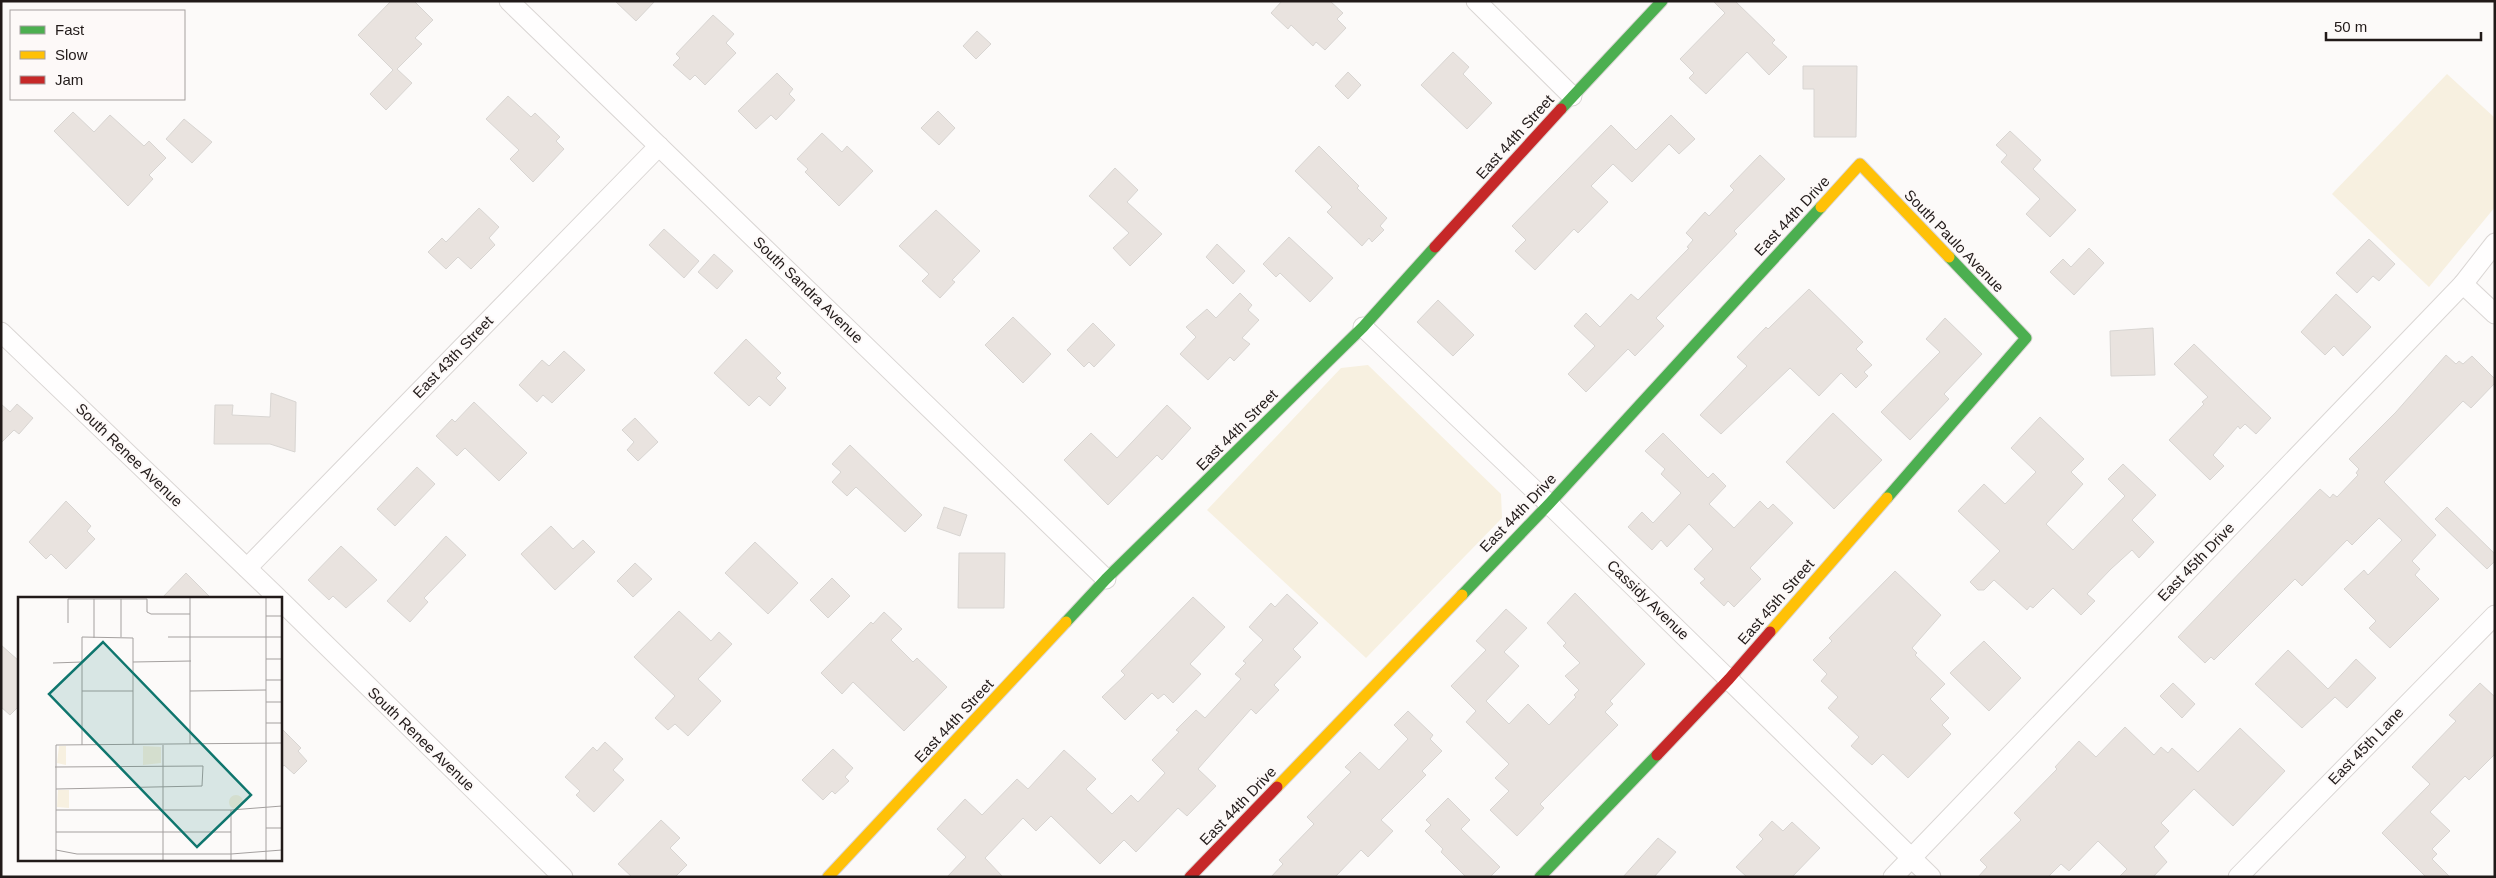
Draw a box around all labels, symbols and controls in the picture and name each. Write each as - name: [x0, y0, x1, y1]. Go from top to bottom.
- legend: [10, 10, 185, 100]
- scale bar: [2326, 10, 2481, 42]
- text: 50 m: [2334, 18, 2367, 35]
- text: Fast: [55, 21, 85, 38]
- text: Slow: [55, 46, 88, 63]
- text: Jam: [55, 71, 83, 88]
- street label: East 44th Street: [1472, 90, 1557, 182]
- street label: East 44th Drive: [1750, 172, 1833, 259]
- street label: South Paulo Avenue: [1901, 186, 2008, 295]
- street label: South Sandra Avenue: [750, 233, 867, 346]
- street label: East 43th Street: [409, 311, 497, 401]
- street label: East 44th Street: [1193, 385, 1281, 474]
- street label: South Renee Avenue: [73, 399, 186, 510]
- street label: East 44th Drive: [1476, 470, 1559, 555]
- street label: East 45th Drive: [2154, 519, 2237, 604]
- street label: East 45th Street: [1734, 555, 1818, 648]
- street label: Cassidy Avenue: [1604, 556, 1693, 643]
- inset map: [18, 597, 281, 860]
- street label: East 44th Street: [911, 675, 997, 766]
- street label: South Renee Avenue: [365, 683, 478, 794]
- street label: East 45th Lane: [2324, 703, 2407, 788]
- street label: East 44th Drive: [1196, 763, 1279, 848]

